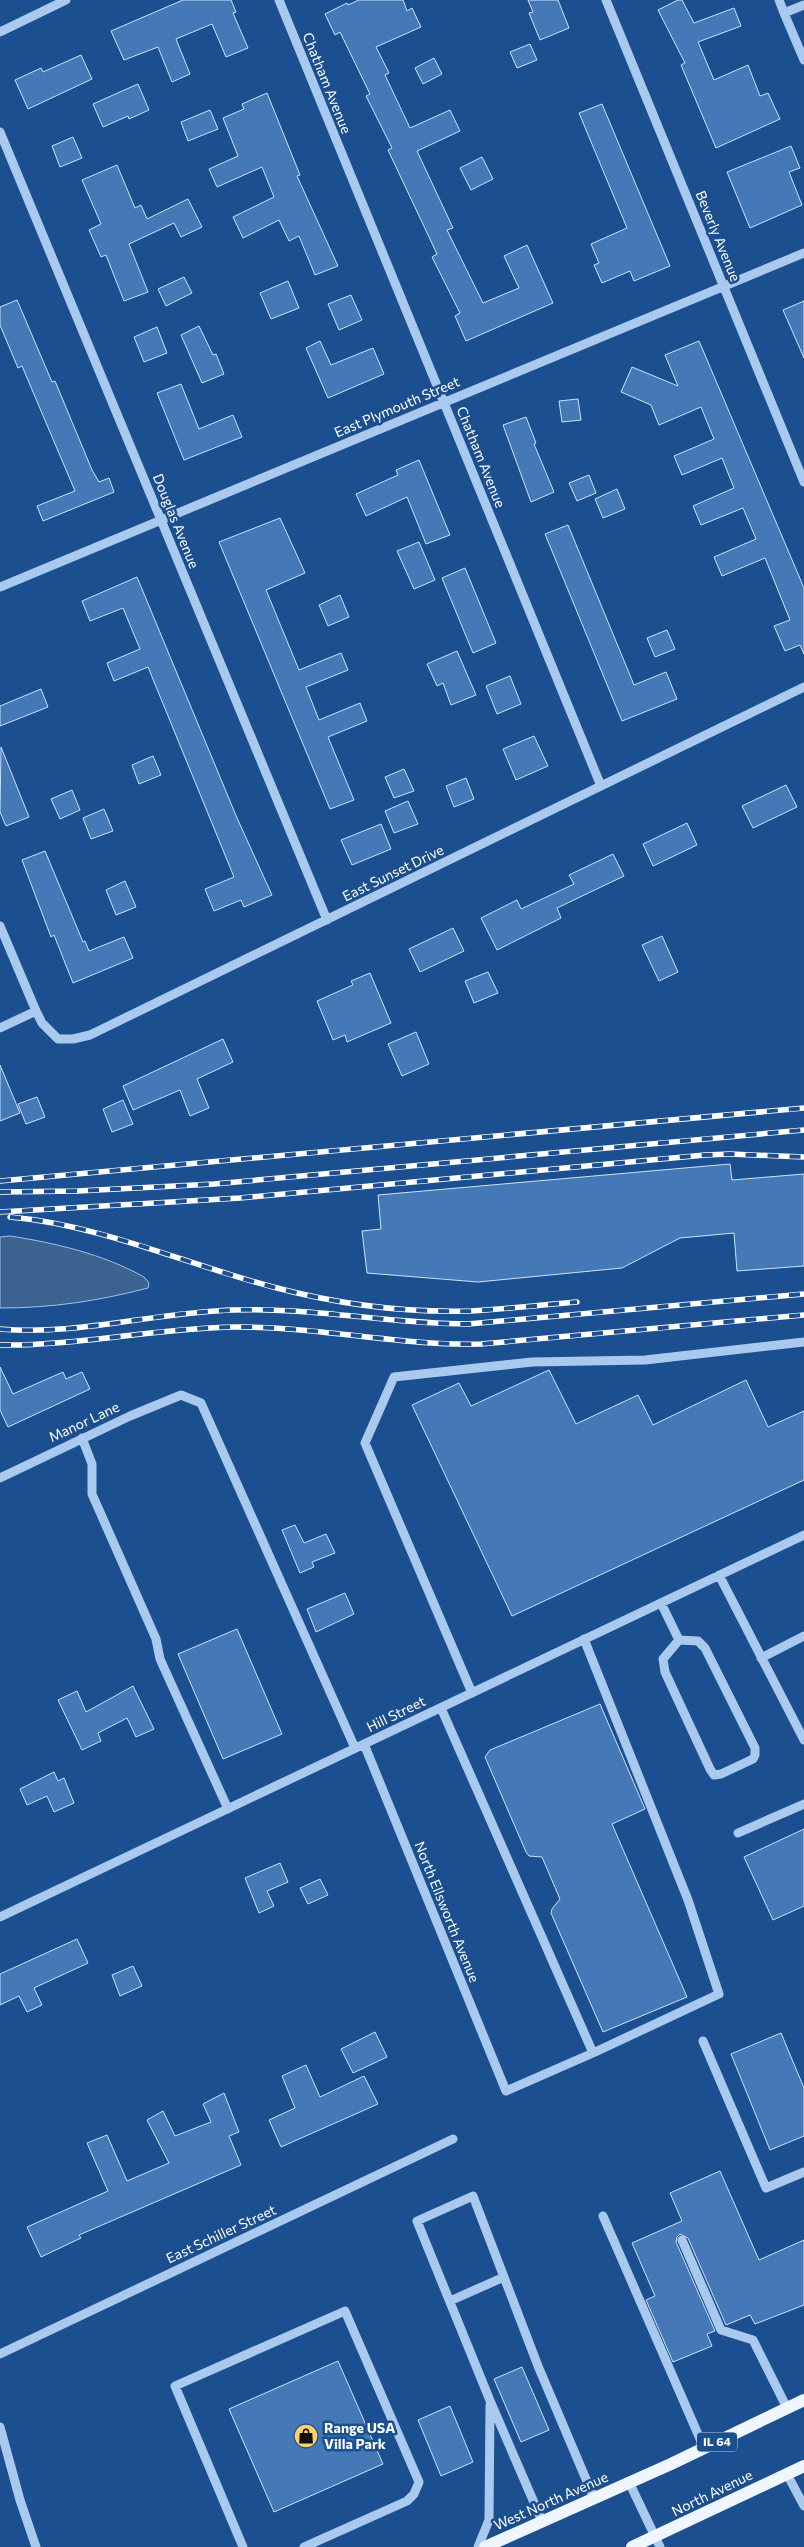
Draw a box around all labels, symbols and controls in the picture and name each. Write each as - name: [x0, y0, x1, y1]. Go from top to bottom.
- street label: Chatham Avenue: [299, 30, 355, 136]
- street label: Beverly Avenue: [693, 188, 744, 284]
- street label: East Plymouth Street: [332, 372, 462, 441]
- street label: Chatham Avenue: [453, 404, 509, 510]
- street label: Douglas Avenue: [150, 471, 203, 571]
- street label: East Sunset Drive: [339, 841, 446, 904]
- street label: Manor Lane: [46, 1398, 122, 1445]
- street label: Hill Street: [364, 1692, 428, 1735]
- street label: North Ellsworth Avenue: [411, 1839, 484, 1985]
- street label: East Schiller Street: [163, 2200, 279, 2266]
- place label: Range USA Villa Park: [324, 2419, 395, 2452]
- shop icon: Range USA Villa Park: [293, 2423, 319, 2449]
- road number: IL 64: [697, 2432, 737, 2452]
- street label: North Avenue: [669, 2466, 755, 2519]
- street label: West North Avenue: [491, 2468, 610, 2533]

